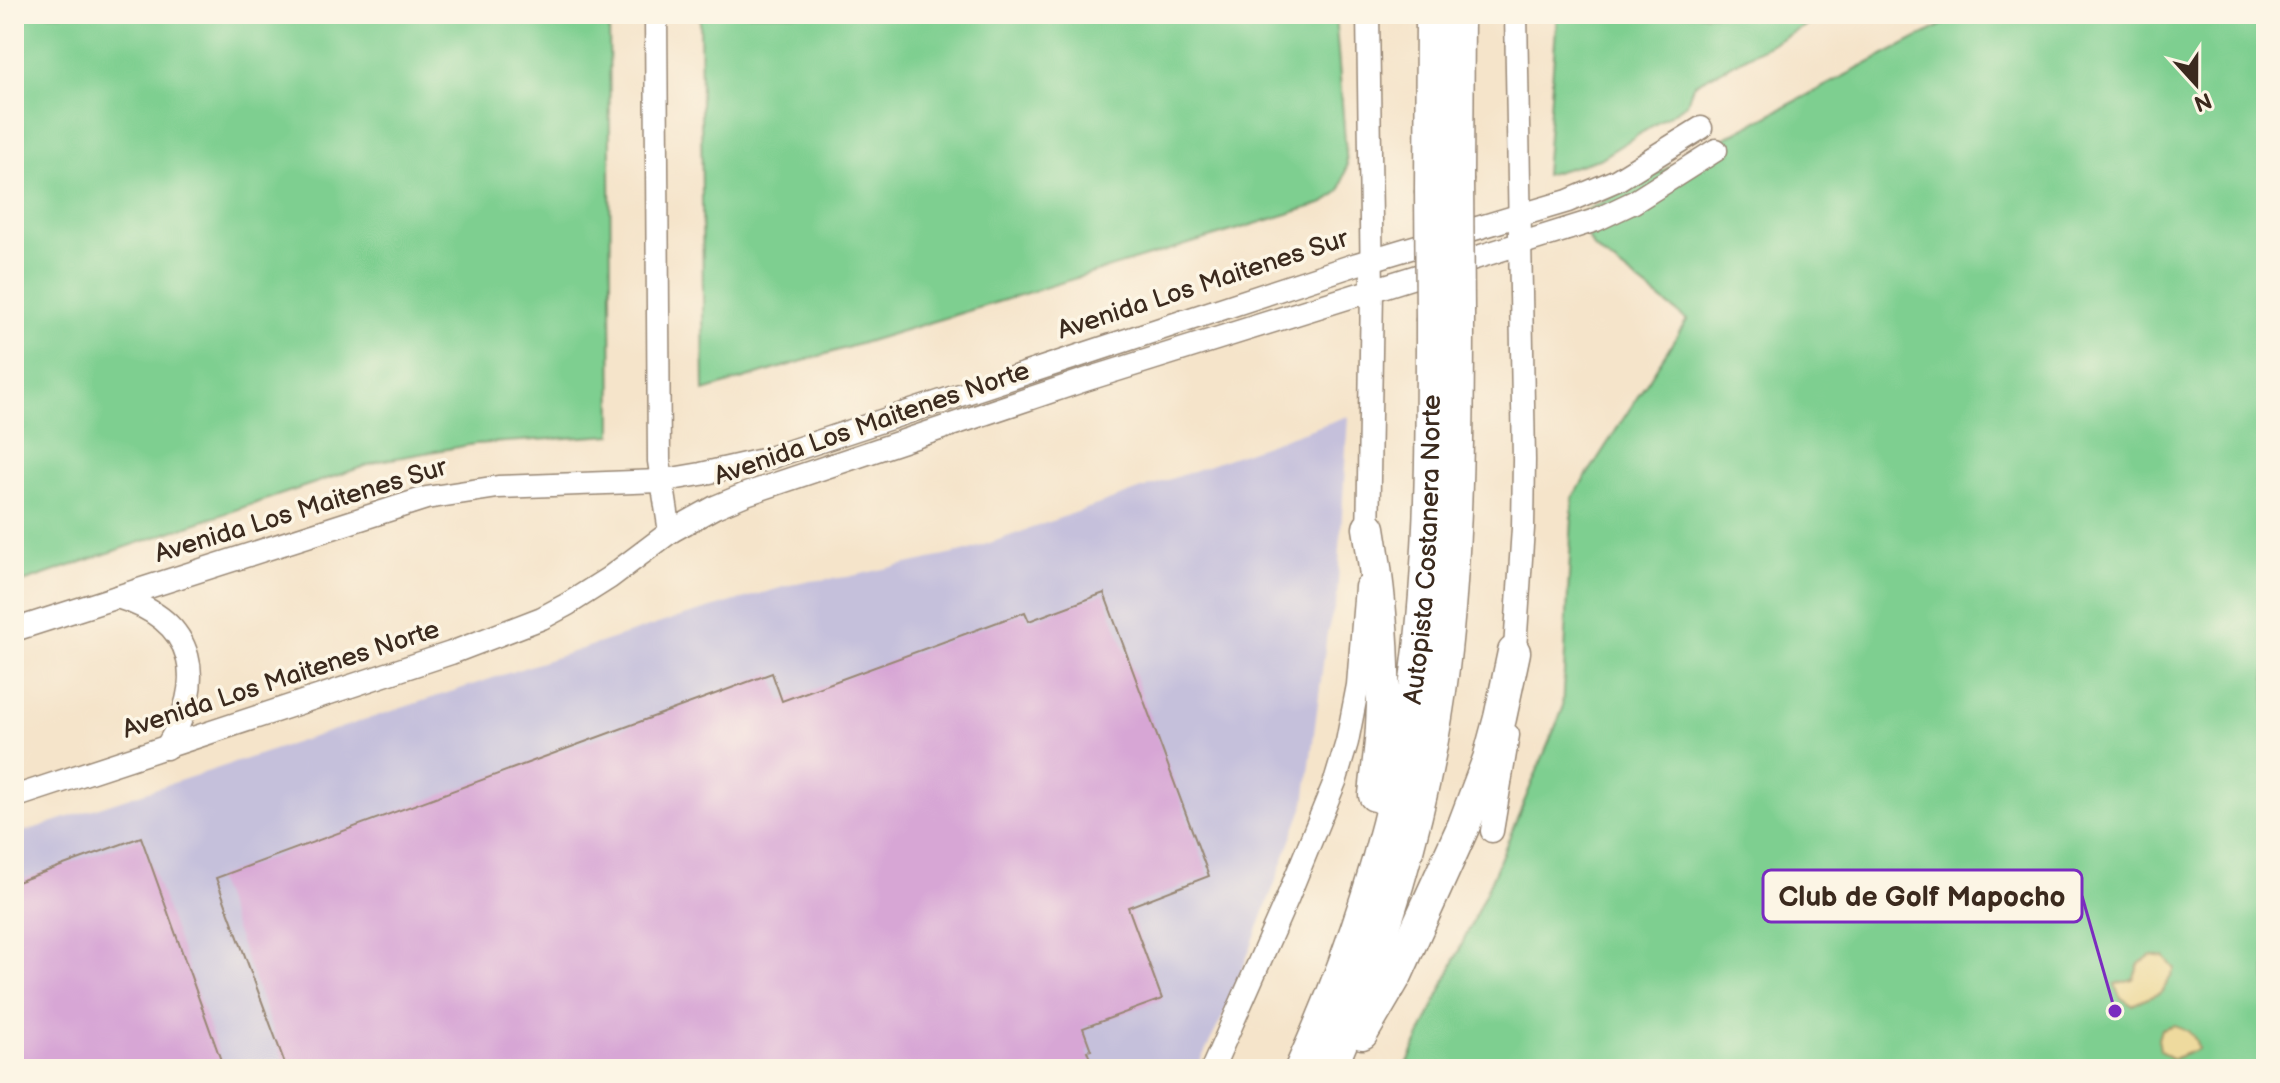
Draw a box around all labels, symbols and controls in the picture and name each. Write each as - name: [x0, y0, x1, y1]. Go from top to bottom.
- north arrow: [2156, 44, 2236, 124]
- text: N: [2190, 86, 2215, 117]
- street label: Avenida Los Maitenes Sur: [1054, 223, 1353, 347]
- street label: Avenida Los Maitenes Norte: [710, 355, 1034, 493]
- street label: Autopista Costanera Norte: [1397, 394, 1447, 706]
- street label: Avenida Los Maitenes Sur: [151, 452, 451, 570]
- street label: Avenida Los Maitenes Norte: [119, 614, 443, 746]
- callout: Club de Golf Mapocho: [1763, 870, 2082, 922]
- text: Club de Golf Mapocho: [1778, 881, 2066, 914]

